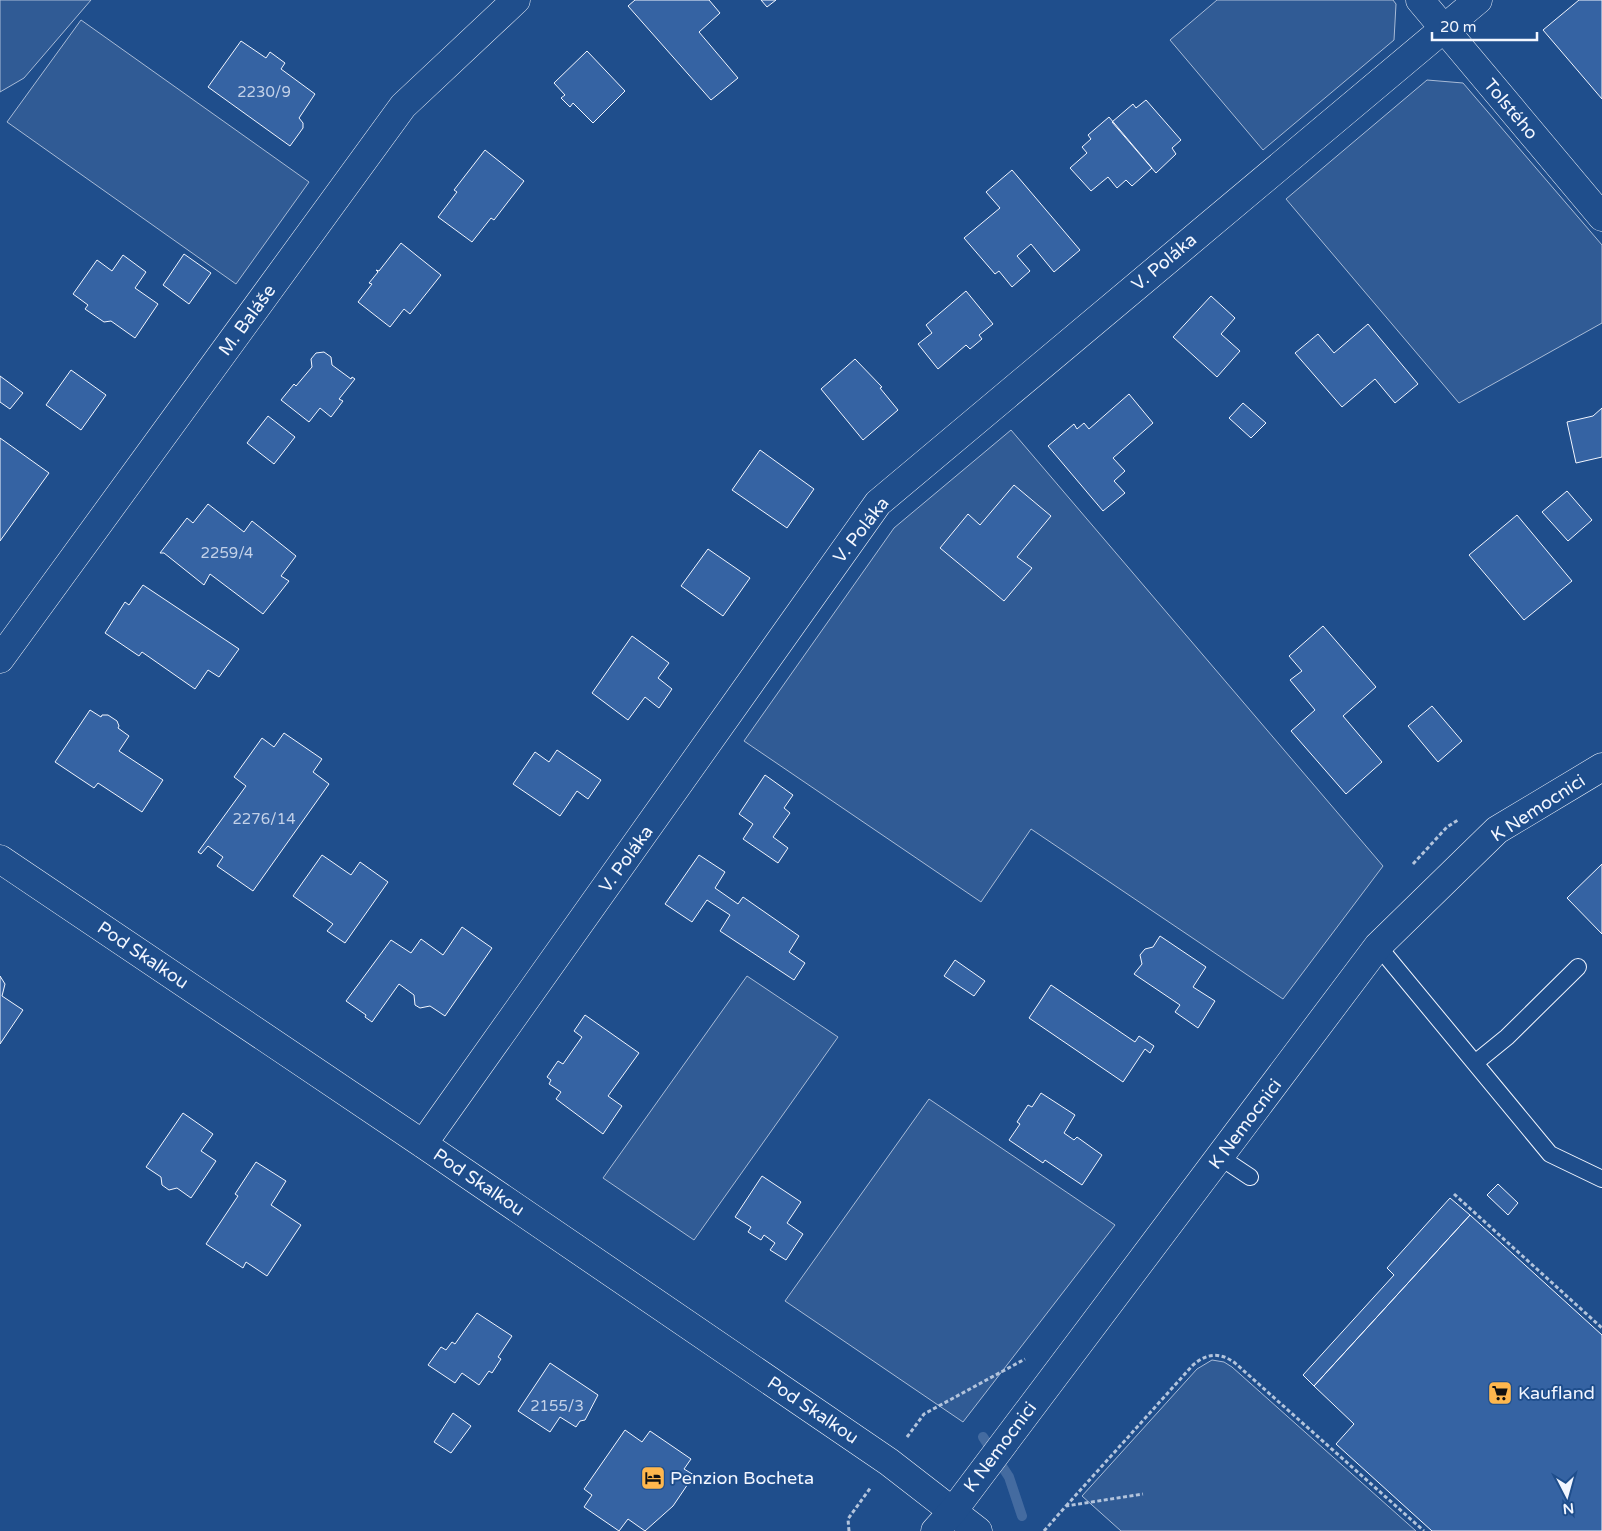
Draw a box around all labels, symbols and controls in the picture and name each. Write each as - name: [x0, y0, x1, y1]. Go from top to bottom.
- scale bar: [1432, 10, 1537, 42]
- text: 20 m: [1440, 18, 1477, 36]
- street label: Tolstého: [1479, 74, 1543, 144]
- house number: 2230/9: [237, 83, 291, 101]
- street label: V. Poláka: [1127, 229, 1201, 295]
- street label: M. Baláše: [214, 280, 280, 360]
- street label: V. Poláka: [828, 493, 894, 567]
- house number: 2259/4: [201, 544, 253, 562]
- street label: K Nemocnici: [1487, 769, 1589, 847]
- house number: 2276/14: [232, 810, 296, 828]
- street label: V. Poláka: [594, 821, 658, 897]
- street label: Pod Skalkou: [93, 916, 193, 994]
- street label: K Nemocnici: [1204, 1074, 1286, 1174]
- street label: Pod Skalkou: [429, 1143, 529, 1221]
- street label: Pod Skalkou: [763, 1371, 863, 1449]
- supermarket icon: Kaufland: [1487, 1380, 1513, 1406]
- place label: Kaufland: [1518, 1382, 1595, 1404]
- house number: 2155/3: [530, 1397, 584, 1415]
- street label: K Nemocnici: [959, 1397, 1041, 1497]
- hotel icon: Penzion Bocheta: [640, 1465, 666, 1491]
- place label: Penzion Bocheta: [670, 1467, 814, 1489]
- north arrow: [1542, 1471, 1592, 1521]
- text: N: [1562, 1499, 1575, 1517]

